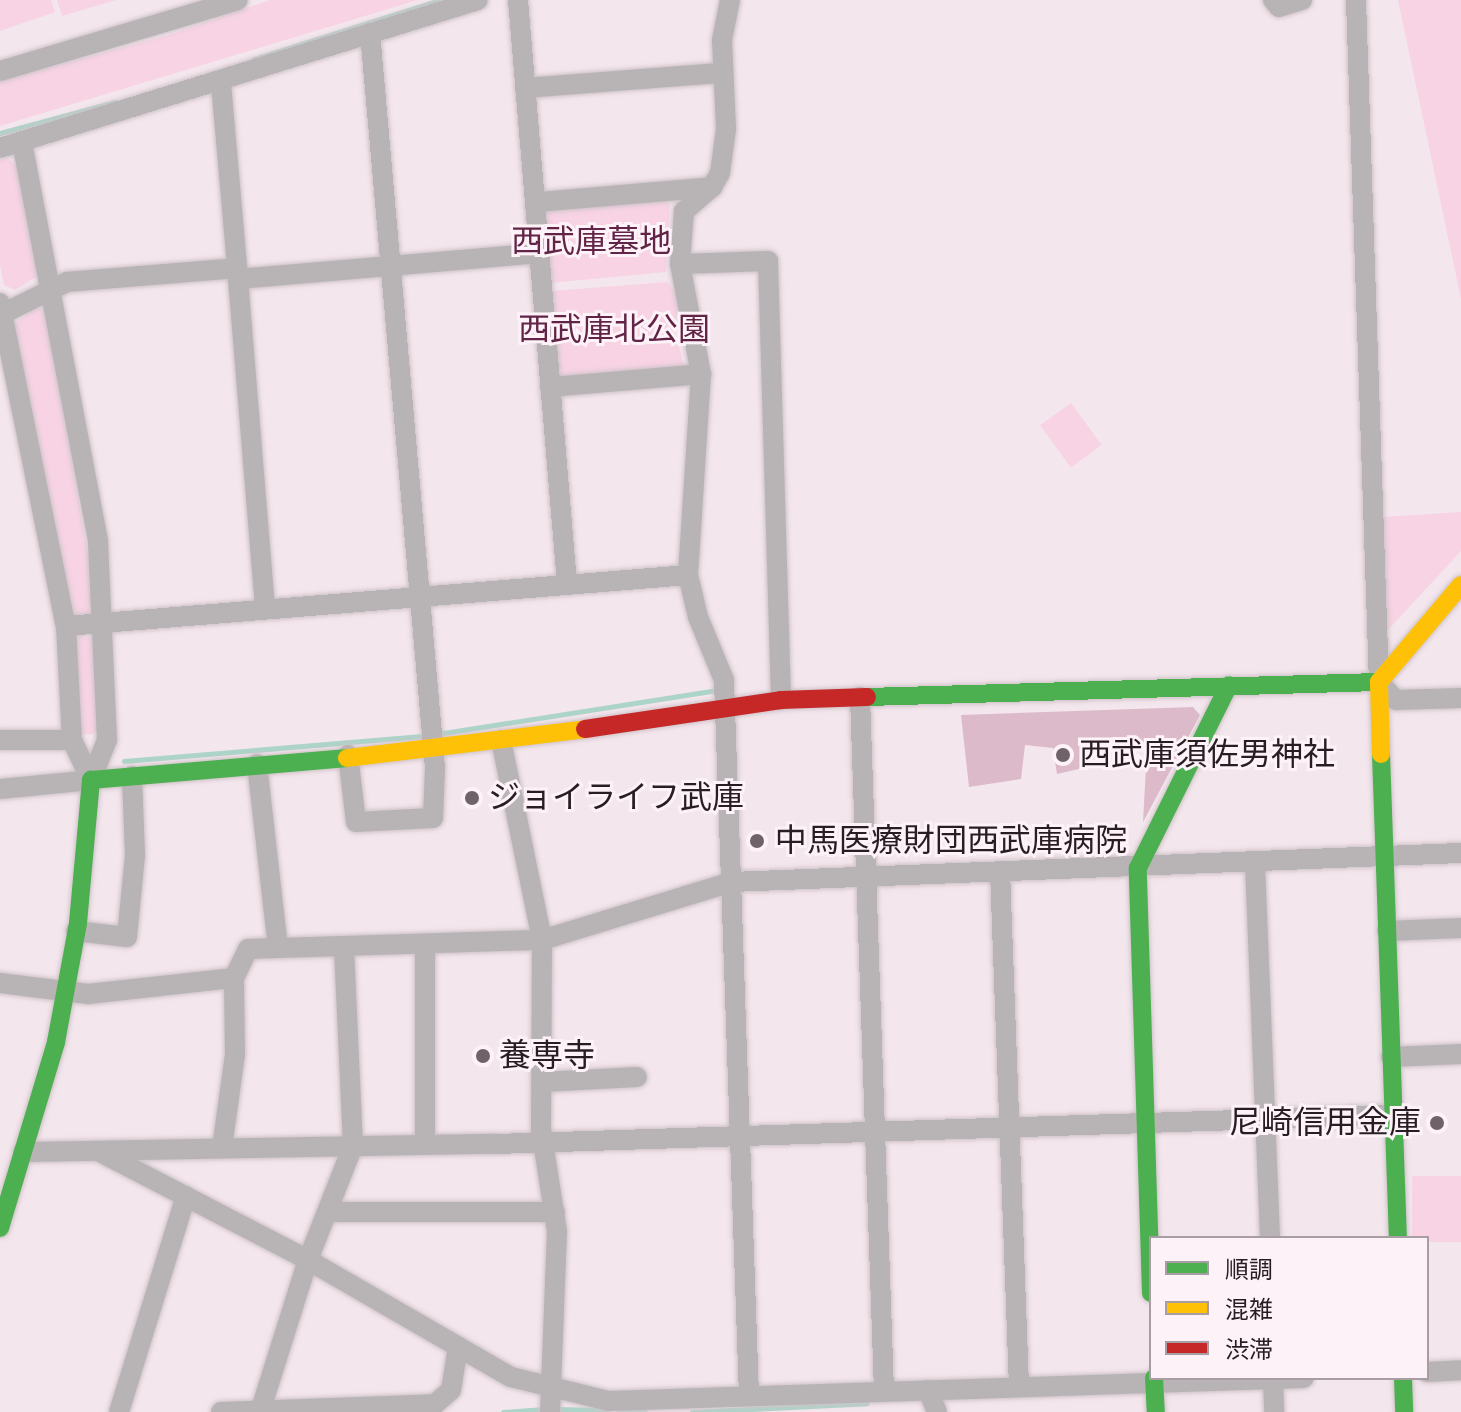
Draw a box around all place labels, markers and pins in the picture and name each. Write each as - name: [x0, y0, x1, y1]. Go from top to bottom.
- place label: 西武庫須佐男神社: [1079, 736, 1335, 774]
- marker: 西武庫須佐男神社: [1054, 746, 1072, 764]
- place label: ジョイライフ武庫: [488, 779, 744, 817]
- marker: ジョイライフ武庫: [463, 789, 481, 807]
- place label: 中馬医療財団西武庫病院: [775, 822, 1127, 860]
- marker: 中馬医療財団西武庫病院: [746, 830, 768, 852]
- place label: 養専寺: [499, 1037, 595, 1075]
- marker: 養専寺: [474, 1047, 492, 1065]
- place label: 尼崎信用金庫: [1229, 1104, 1421, 1142]
- marker: 尼崎信用金庫: [1428, 1114, 1446, 1132]

